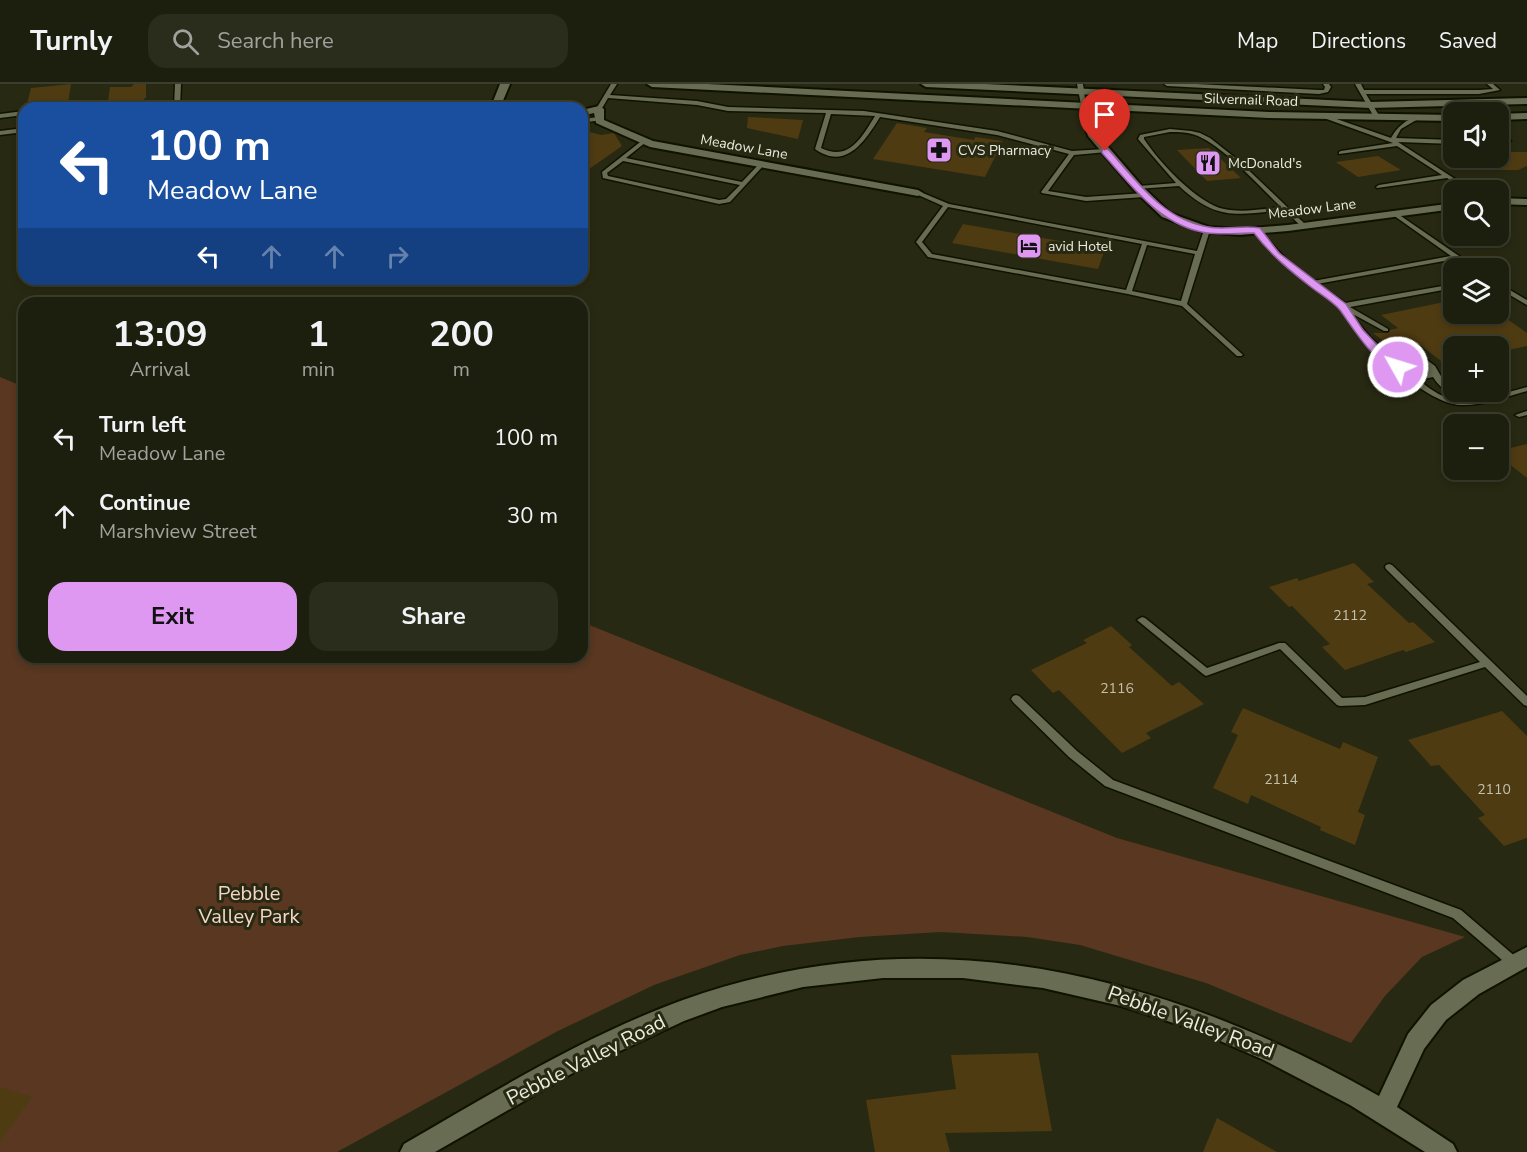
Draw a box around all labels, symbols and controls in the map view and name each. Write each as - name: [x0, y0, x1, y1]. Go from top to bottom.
- search box: [148, 14, 568, 68]
- text: Turnly: [30, 22, 112, 60]
- icon: search: [169, 25, 202, 58]
- text: Search here: [217, 26, 334, 56]
- text: Map: [1237, 27, 1278, 55]
- text: Directions: [1311, 27, 1406, 55]
- text: Saved: [1439, 27, 1497, 55]
- pin: [1079, 89, 1130, 151]
- street label: Silvernail Road: [1204, 89, 1298, 111]
- icon: arrive: [1088, 98, 1121, 131]
- map controls: [1443, 102, 1509, 480]
- button: sound: [1443, 102, 1509, 168]
- text: 100 m: [147, 118, 271, 175]
- icon: left: [48, 126, 126, 204]
- street label: Meadow Lane: [699, 130, 789, 164]
- pharmacy icon: CVS Pharmacy: [924, 135, 954, 165]
- place label: CVS Pharmacy: [958, 141, 1052, 160]
- restaurant icon: McDonald's: [1193, 148, 1223, 178]
- place label: McDonald's: [1228, 154, 1302, 173]
- text: Meadow Lane: [147, 172, 318, 209]
- button: search: [1443, 180, 1509, 246]
- street label: Meadow Lane: [1267, 194, 1357, 224]
- hotel icon: avid Hotel: [1014, 231, 1044, 261]
- place label: avid Hotel: [1048, 237, 1113, 256]
- icon: left: [192, 240, 225, 273]
- icon: ahead: [255, 240, 288, 273]
- icon: ahead: [318, 240, 351, 273]
- icon: right: [381, 240, 414, 273]
- button: layers: [1443, 258, 1509, 324]
- text: 13:09: [112, 310, 208, 359]
- text: 1: [307, 310, 329, 359]
- text: 200: [429, 310, 494, 359]
- position arrow: [1366, 335, 1430, 399]
- button: +: [1443, 336, 1509, 402]
- text: Arrival: [130, 356, 190, 383]
- text: min: [302, 356, 335, 383]
- text: m: [453, 356, 470, 383]
- text: Turn left: [99, 410, 186, 440]
- button: −: [1443, 414, 1509, 480]
- icon: left: [48, 422, 81, 455]
- text: 100 m: [494, 423, 558, 453]
- text: Meadow Lane: [99, 440, 225, 467]
- text: Continue: [99, 488, 190, 518]
- icon: ahead: [48, 500, 81, 533]
- text: 30 m: [507, 501, 558, 531]
- text: Marshview Street: [99, 518, 257, 545]
- button: Exit: [48, 582, 297, 651]
- button: Share: [309, 582, 558, 651]
- house number: 2112: [1333, 606, 1367, 625]
- house number: 2116: [1100, 679, 1134, 698]
- house number: 2114: [1264, 770, 1298, 789]
- house number: 2110: [1477, 780, 1511, 799]
- park label: Pebble Valley Park: [198, 880, 300, 930]
- street label: Pebble Valley Road: [1104, 979, 1278, 1065]
- street label: Pebble Valley Road: [502, 1008, 670, 1112]

